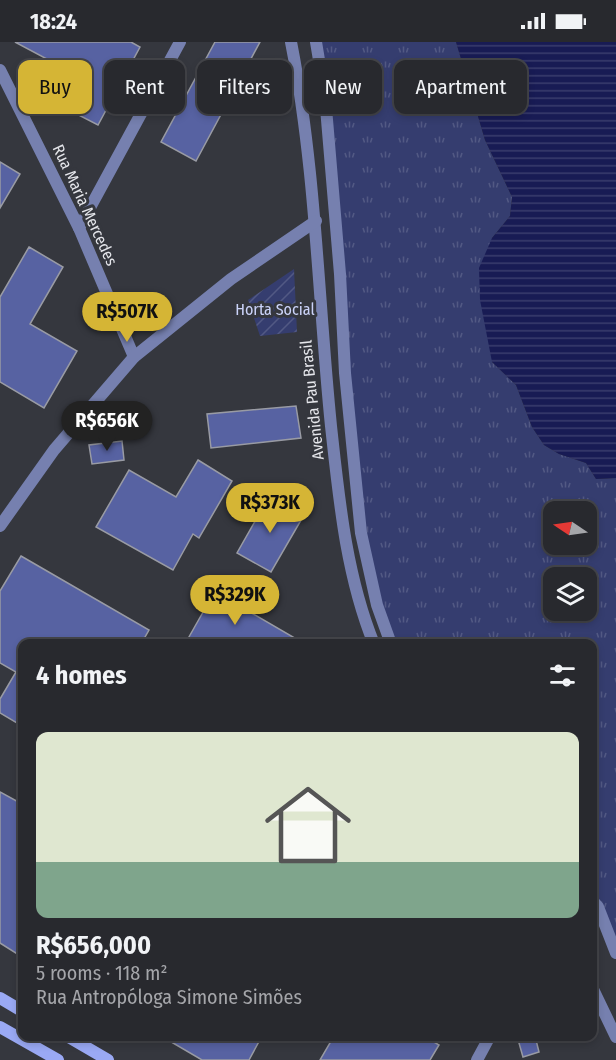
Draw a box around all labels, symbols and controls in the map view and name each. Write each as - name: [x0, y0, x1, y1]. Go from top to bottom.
- text: 18:24: [30, 8, 77, 35]
- chip: Buy: [18, 60, 92, 114]
- chip: Rent: [104, 60, 185, 114]
- chip: Filters: [197, 60, 292, 114]
- chip: New: [304, 60, 382, 114]
- chip: Apartment: [394, 60, 527, 114]
- street label: Rua Maria Mercedes: [49, 141, 121, 269]
- pin: R$507K: [78, 292, 176, 343]
- text: R$507K: [96, 299, 158, 323]
- park label: Horta Social: [235, 300, 315, 319]
- street label: Avenida Pau Brasil: [296, 339, 328, 461]
- pin: R$656K: [58, 401, 156, 452]
- text: R$656K: [75, 408, 139, 432]
- pin: R$373K: [221, 483, 319, 534]
- text: R$373K: [240, 490, 300, 514]
- north arrow: [543, 501, 597, 555]
- map controls: [543, 501, 597, 621]
- button: layers: [543, 567, 597, 621]
- pin: R$329K: [186, 575, 284, 626]
- text: R$329K: [204, 582, 266, 606]
- icon: filters: [546, 659, 579, 692]
- text: 4 homes: [36, 660, 127, 691]
- icon: home: [254, 771, 362, 879]
- text: R$656,000: [36, 930, 151, 961]
- text: 5 rooms · 118 m²: [36, 961, 167, 985]
- text: Rua Antropóloga Simone Simões: [36, 985, 302, 1009]

